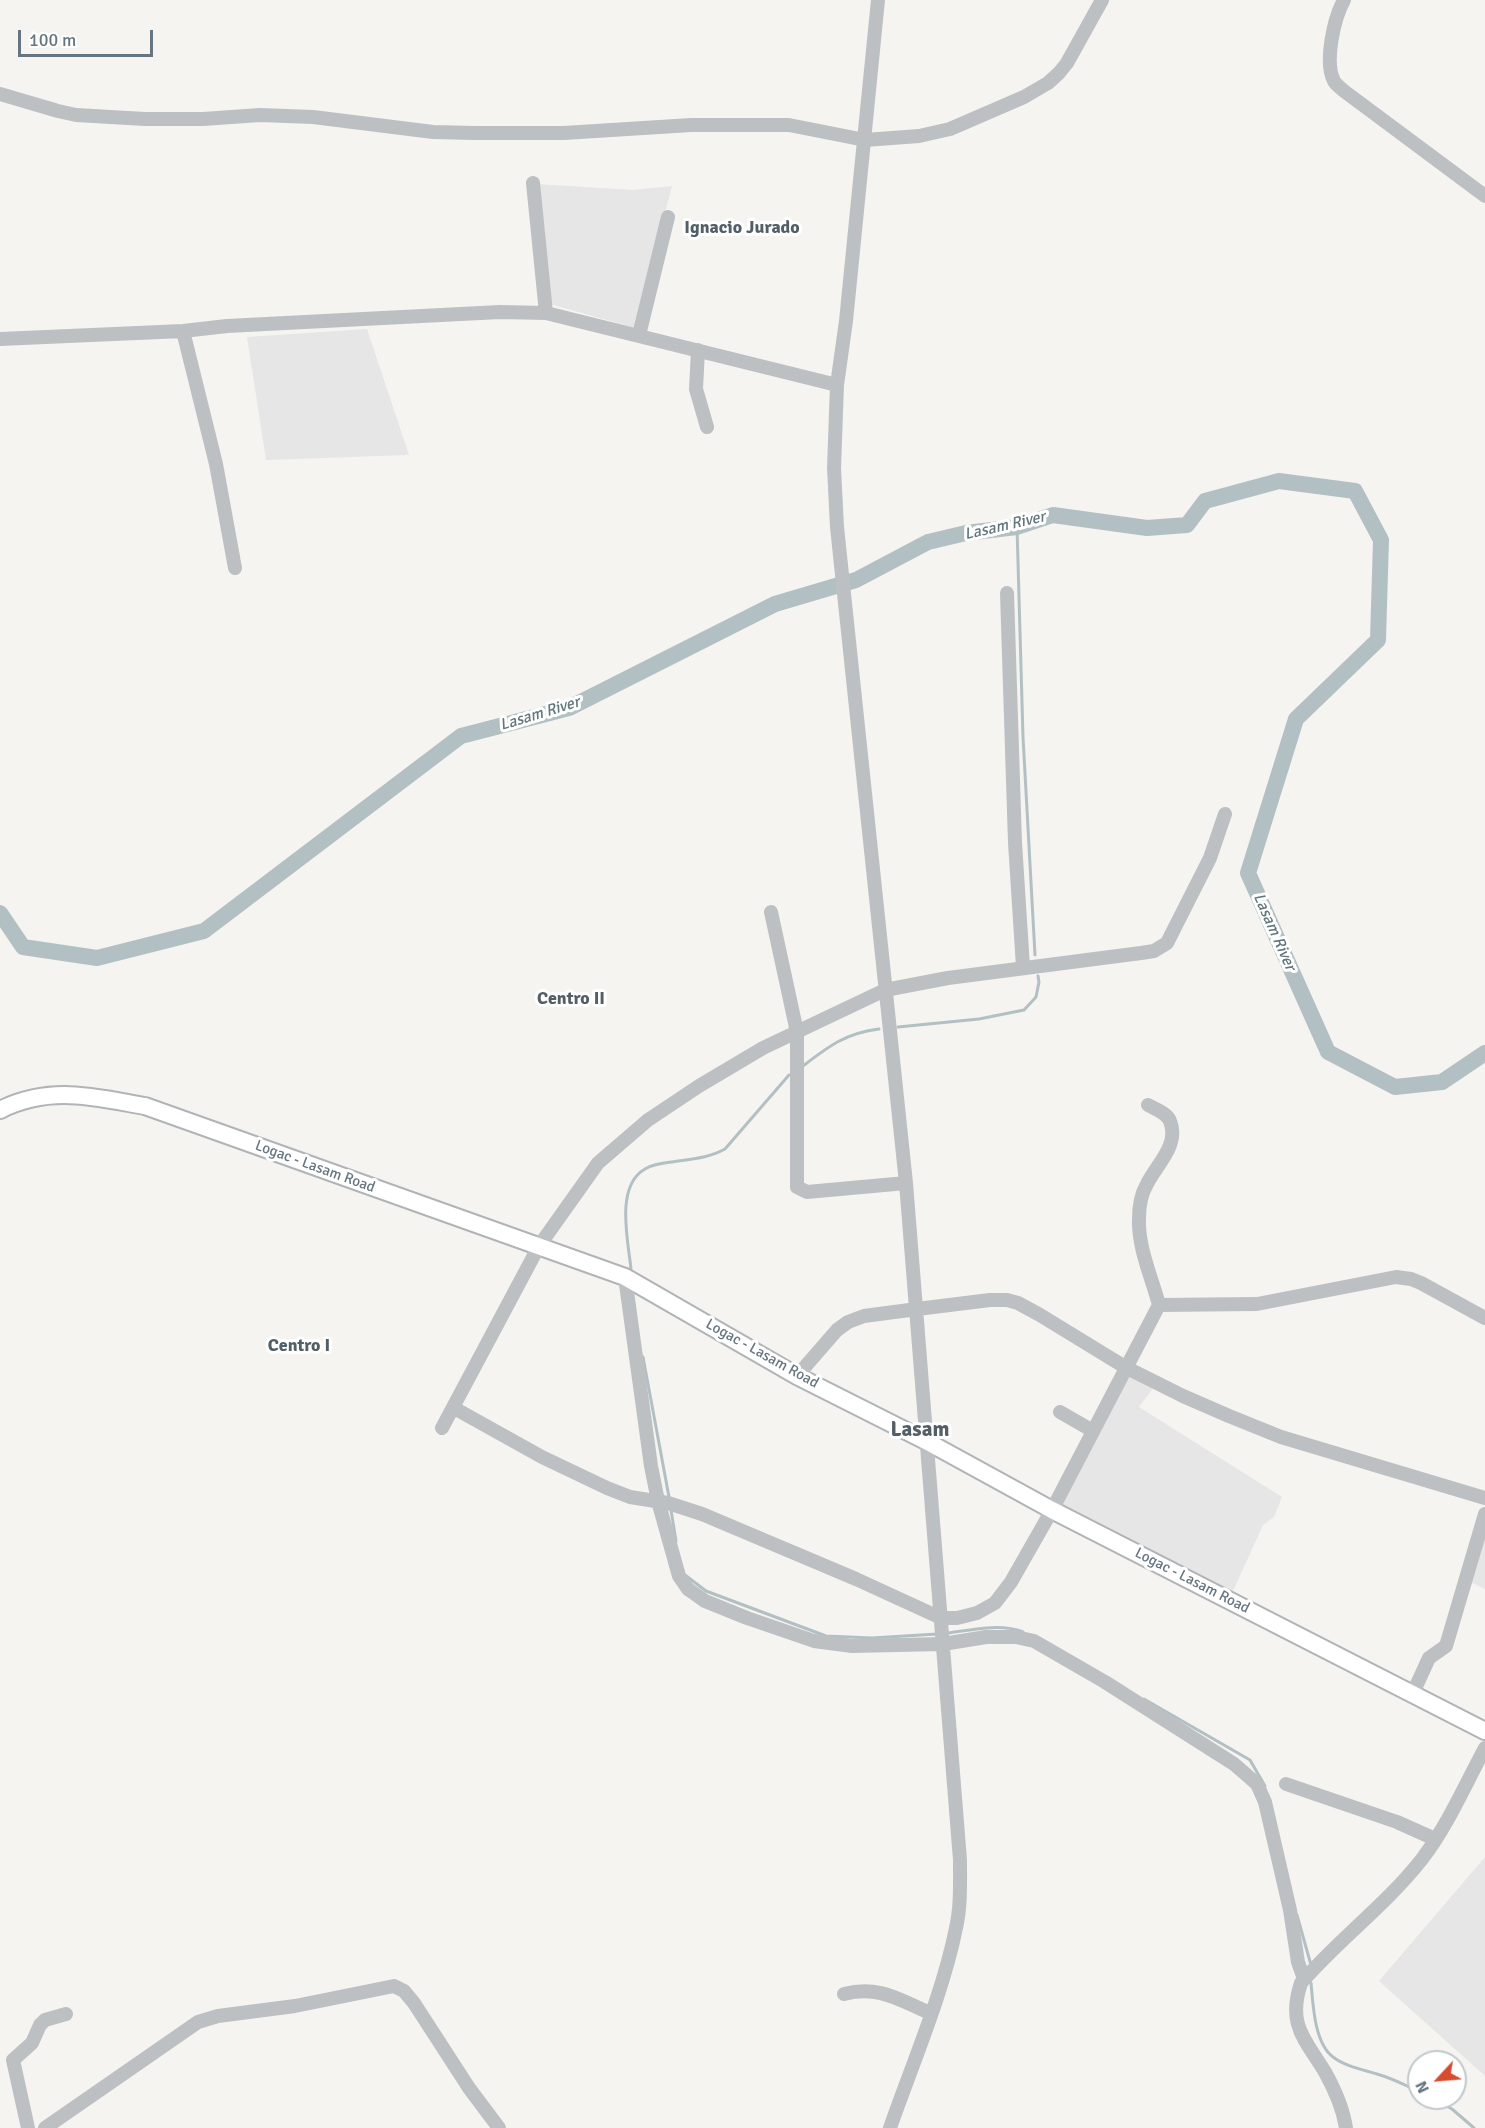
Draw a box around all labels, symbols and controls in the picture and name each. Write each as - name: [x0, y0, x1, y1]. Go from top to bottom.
- scale bar: [21, 18, 156, 56]
- text: 100 m: [29, 29, 76, 51]
- district label: Ignacio Jurado: [684, 217, 800, 239]
- water label: Lasam River: [963, 507, 1047, 545]
- water label: Lasam River: [498, 693, 582, 735]
- water label: Lasam River: [1248, 890, 1300, 974]
- district label: Centro II: [537, 988, 605, 1010]
- street label: Logac - Lasam Road: [253, 1137, 377, 1197]
- street label: Logac - Lasam Road: [702, 1315, 822, 1393]
- district label: Centro I: [268, 1335, 330, 1357]
- district label: Lasam: [891, 1417, 949, 1443]
- street label: Logac - Lasam Road: [1132, 1544, 1252, 1618]
- north arrow: [1407, 2050, 1467, 2110]
- text: N: [1411, 2078, 1434, 2096]

